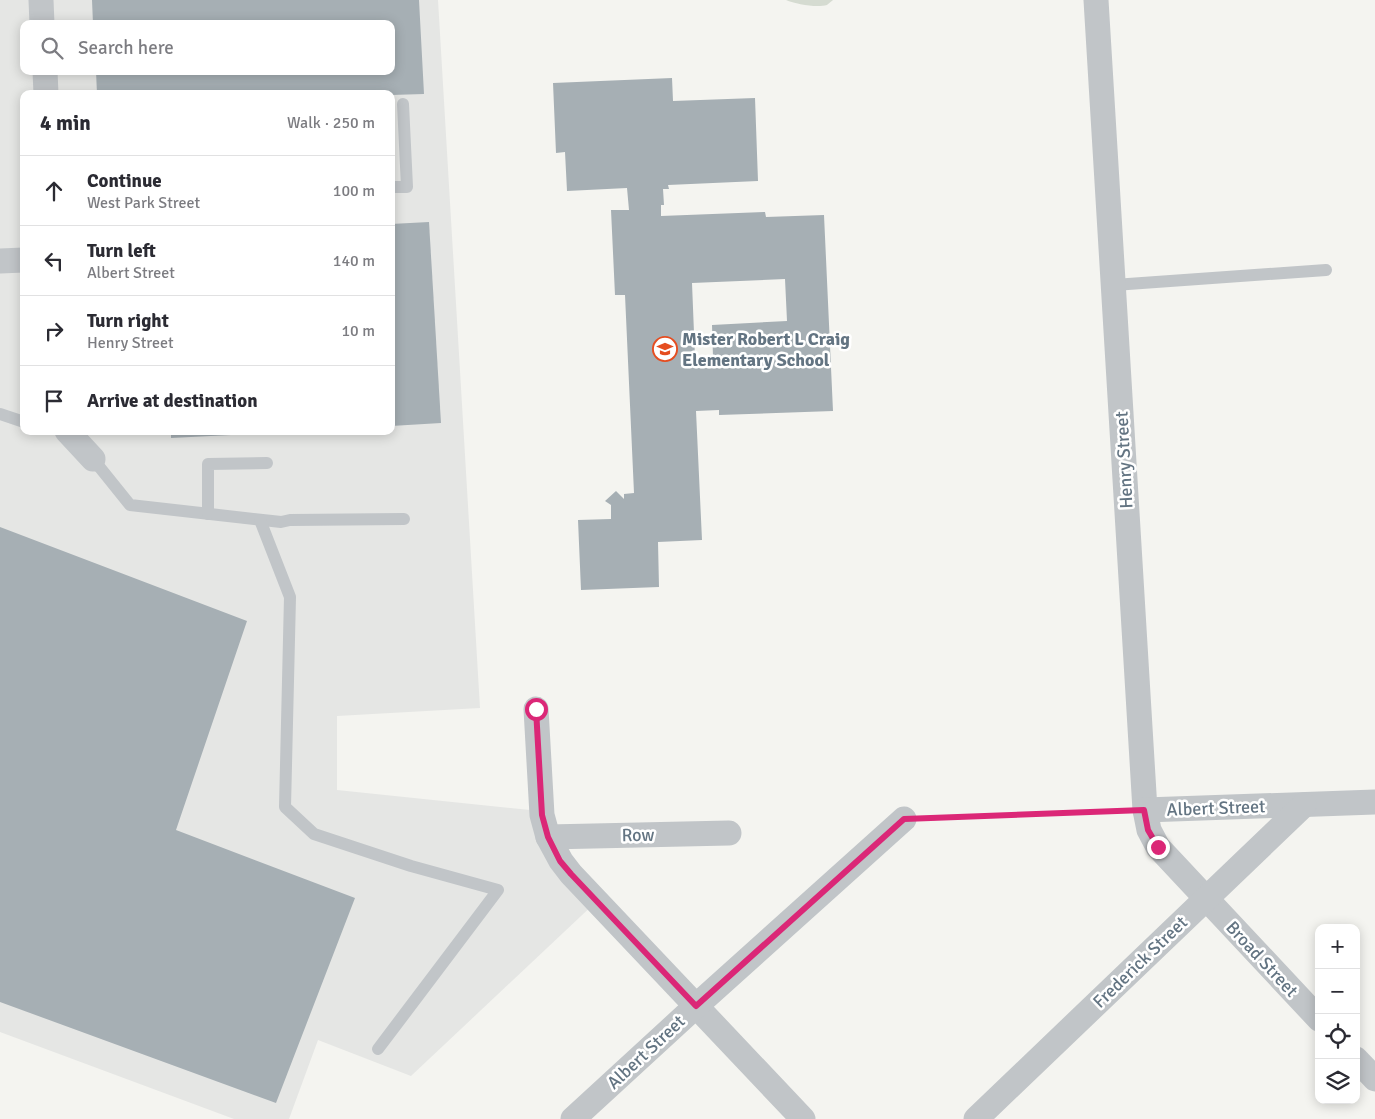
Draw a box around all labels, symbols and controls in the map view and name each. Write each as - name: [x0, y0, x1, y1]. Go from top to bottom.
- search box: [20, 20, 395, 75]
- icon: search: [38, 34, 66, 62]
- text: Search here: [78, 36, 174, 60]
- text: 4 min: [40, 110, 91, 136]
- text: Walk · 250 m: [287, 113, 375, 133]
- text: Continue: [87, 169, 162, 193]
- icon: ahead: [40, 177, 68, 205]
- text: 100 m: [333, 181, 375, 201]
- text: West Park Street: [87, 193, 200, 213]
- text: Turn left: [87, 239, 156, 263]
- icon: left: [40, 247, 68, 275]
- text: 140 m: [333, 251, 375, 271]
- text: Albert Street: [87, 263, 175, 283]
- text: Turn right: [87, 309, 169, 333]
- icon: right: [40, 317, 68, 345]
- text: 10 m: [341, 321, 375, 341]
- place label: Mister Robert L Craig Elementary School: [682, 328, 850, 371]
- text: Henry Street: [87, 333, 174, 353]
- school or university icon: Mister Robert L Craig Elementary School: [652, 336, 678, 362]
- icon: arrive: [40, 387, 68, 415]
- text: Arrive at destination: [87, 389, 258, 413]
- street label: Henry Street: [1110, 411, 1138, 509]
- route start: [525, 698, 548, 721]
- street label: Albert Street: [1166, 795, 1266, 821]
- street label: Row: [621, 824, 655, 846]
- route end: [1147, 836, 1170, 859]
- street label: Frederick Street: [1088, 911, 1192, 1013]
- street label: Broad Street: [1221, 916, 1303, 1002]
- map controls: [1315, 924, 1360, 1104]
- button: +: [1315, 924, 1360, 969]
- button: −: [1315, 969, 1360, 1014]
- street label: Albert Street: [602, 1010, 690, 1094]
- button: locate: [1315, 1014, 1360, 1059]
- button: layers: [1315, 1059, 1360, 1104]

